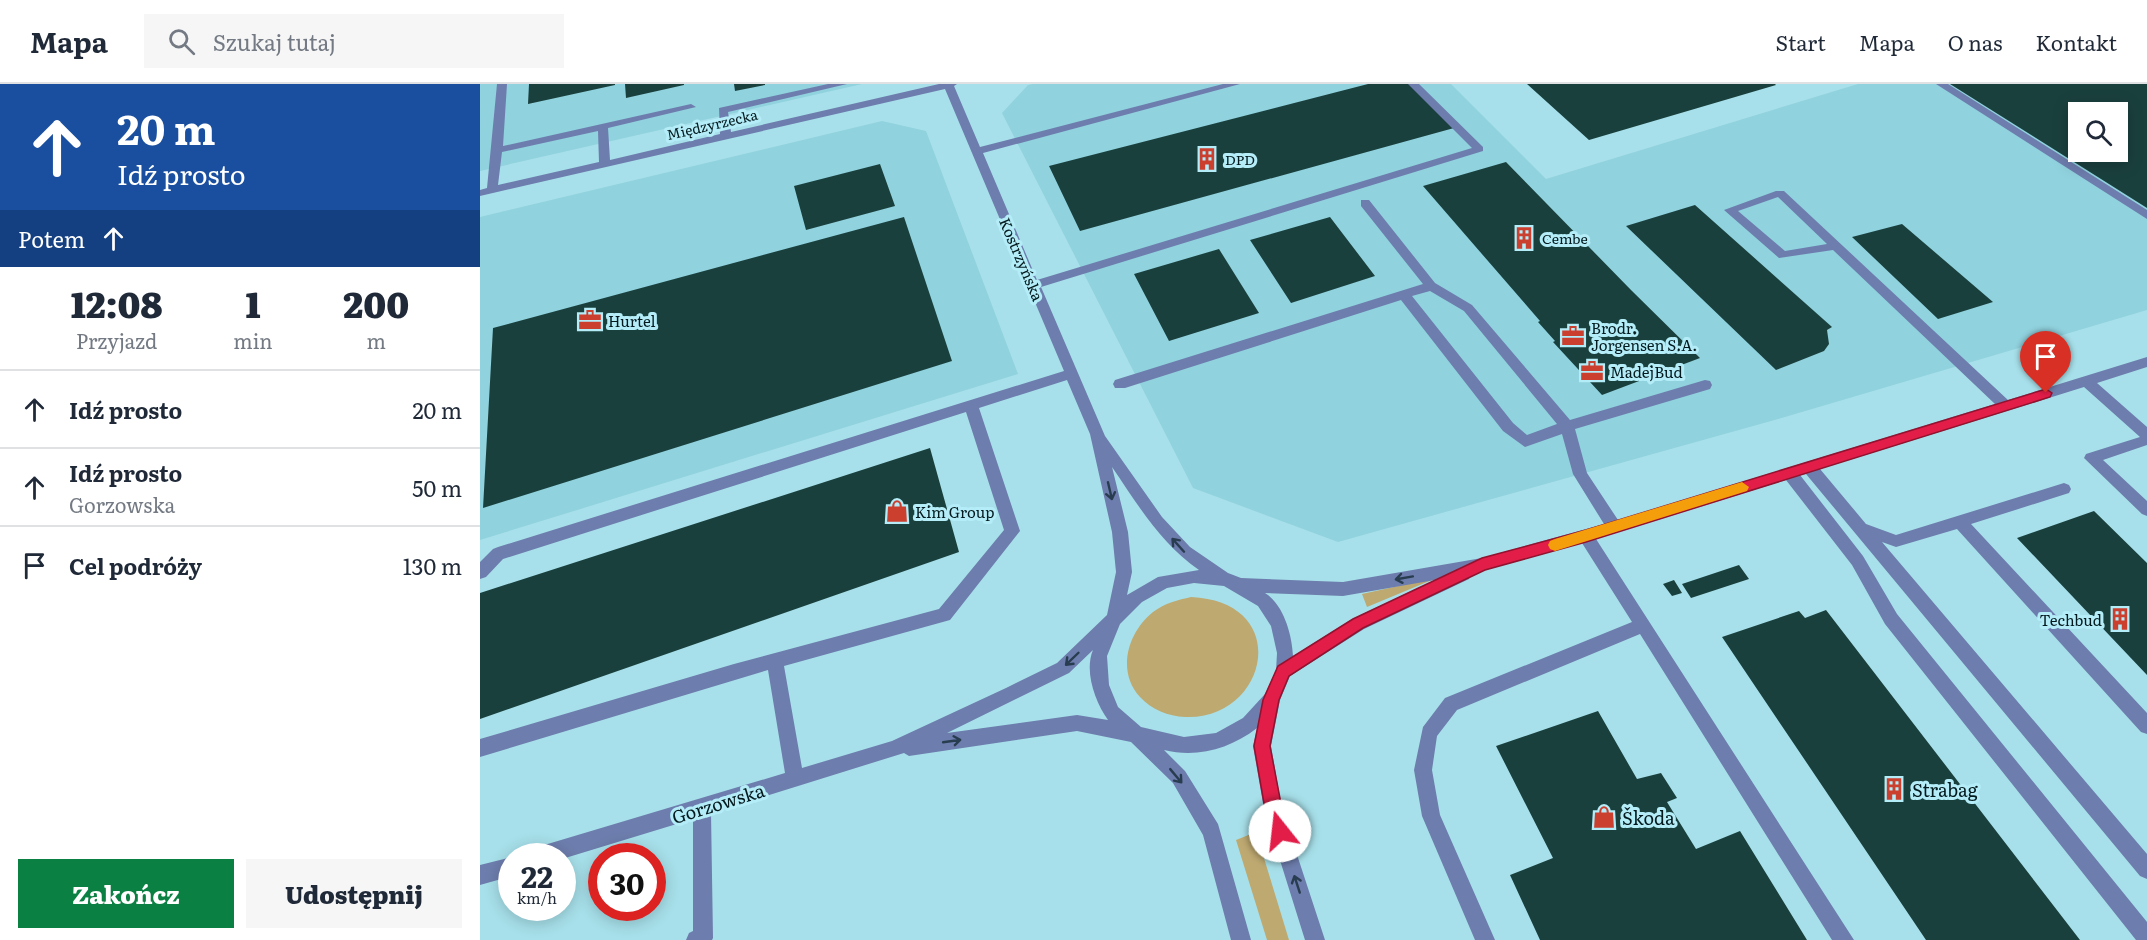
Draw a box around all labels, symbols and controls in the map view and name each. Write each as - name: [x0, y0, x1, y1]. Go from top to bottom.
- search box: [144, 14, 564, 68]
- text: Mapa: [30, 20, 108, 62]
- icon: search: [165, 25, 198, 58]
- text: Szukaj tutaj: [213, 25, 336, 58]
- text: Start: [1776, 26, 1826, 57]
- text: Mapa: [1859, 26, 1915, 57]
- text: O nas: [1948, 26, 2002, 57]
- text: Kontakt: [2035, 26, 2117, 57]
- text: 20 m: [117, 96, 216, 158]
- map controls: [2068, 102, 2128, 162]
- button: search: [2068, 102, 2128, 162]
- street label: Międzyrzecka: [664, 104, 760, 144]
- icon: ahead: [18, 108, 96, 186]
- building icon: DPD: [1194, 146, 1220, 172]
- place label: DPD: [1225, 149, 1255, 169]
- text: Idź prosto: [117, 153, 246, 193]
- street label: Kostrzyńska: [994, 214, 1050, 305]
- text: Potem: [18, 222, 85, 255]
- icon: ahead: [97, 222, 130, 255]
- building icon: Cembe: [1511, 225, 1537, 251]
- place label: Cembe: [1542, 228, 1588, 248]
- text: 12:08: [71, 276, 163, 329]
- text: 1: [245, 276, 260, 329]
- text: 200: [343, 276, 409, 329]
- office icon: Hurtel: [577, 307, 603, 333]
- place label: Hurtel: [608, 309, 655, 332]
- place label: Brodr. Jorgensen S.A.: [1591, 316, 1697, 356]
- office icon: Brodr. Jorgensen S.A.: [1560, 323, 1586, 349]
- text: Przyjazd: [76, 325, 157, 355]
- text: min: [233, 325, 273, 355]
- text: m: [367, 325, 386, 355]
- pin: [2020, 331, 2071, 393]
- icon: arrive: [2029, 340, 2062, 373]
- office icon: MadejBud: [1579, 358, 1605, 384]
- place label: MadejBud: [1610, 360, 1683, 383]
- icon: ahead: [18, 393, 51, 426]
- text: Idź prosto: [69, 393, 182, 426]
- text: 20 m: [412, 393, 462, 426]
- text: Idź prosto: [69, 456, 182, 489]
- icon: ahead: [18, 471, 51, 504]
- text: 50 m: [412, 471, 462, 504]
- one-way arrow: [1105, 481, 1116, 500]
- text: Gorzowska: [69, 489, 175, 519]
- shop icon: Kim Group: [884, 498, 910, 524]
- place label: Kim Group: [915, 500, 995, 523]
- one-way arrow: [1171, 538, 1185, 553]
- icon: arrive: [18, 549, 51, 582]
- text: Cel podróży: [69, 549, 202, 582]
- text: 130 m: [403, 549, 462, 582]
- one-way arrow: [1395, 573, 1414, 584]
- building icon: Techbud: [2107, 606, 2133, 632]
- place label: Techbud: [2040, 608, 2102, 631]
- one-way arrow: [1064, 652, 1079, 666]
- one-way arrow: [941, 735, 961, 746]
- one-way arrow: [1170, 768, 1183, 784]
- street label: Gorzowska: [668, 776, 768, 830]
- building icon: Strabag: [1881, 776, 1907, 802]
- place label: Strabag: [1912, 776, 1979, 803]
- position arrow: [1248, 799, 1312, 863]
- shop icon: Škoda: [1591, 804, 1617, 830]
- place label: Škoda: [1622, 804, 1675, 831]
- speed limit sign: 30: [588, 843, 666, 921]
- text: 22: [521, 853, 553, 897]
- button: Zakończ: [18, 859, 234, 928]
- button: Udostępnij: [246, 859, 462, 928]
- one-way arrow: [1291, 875, 1302, 894]
- text: km/h: [517, 886, 557, 909]

